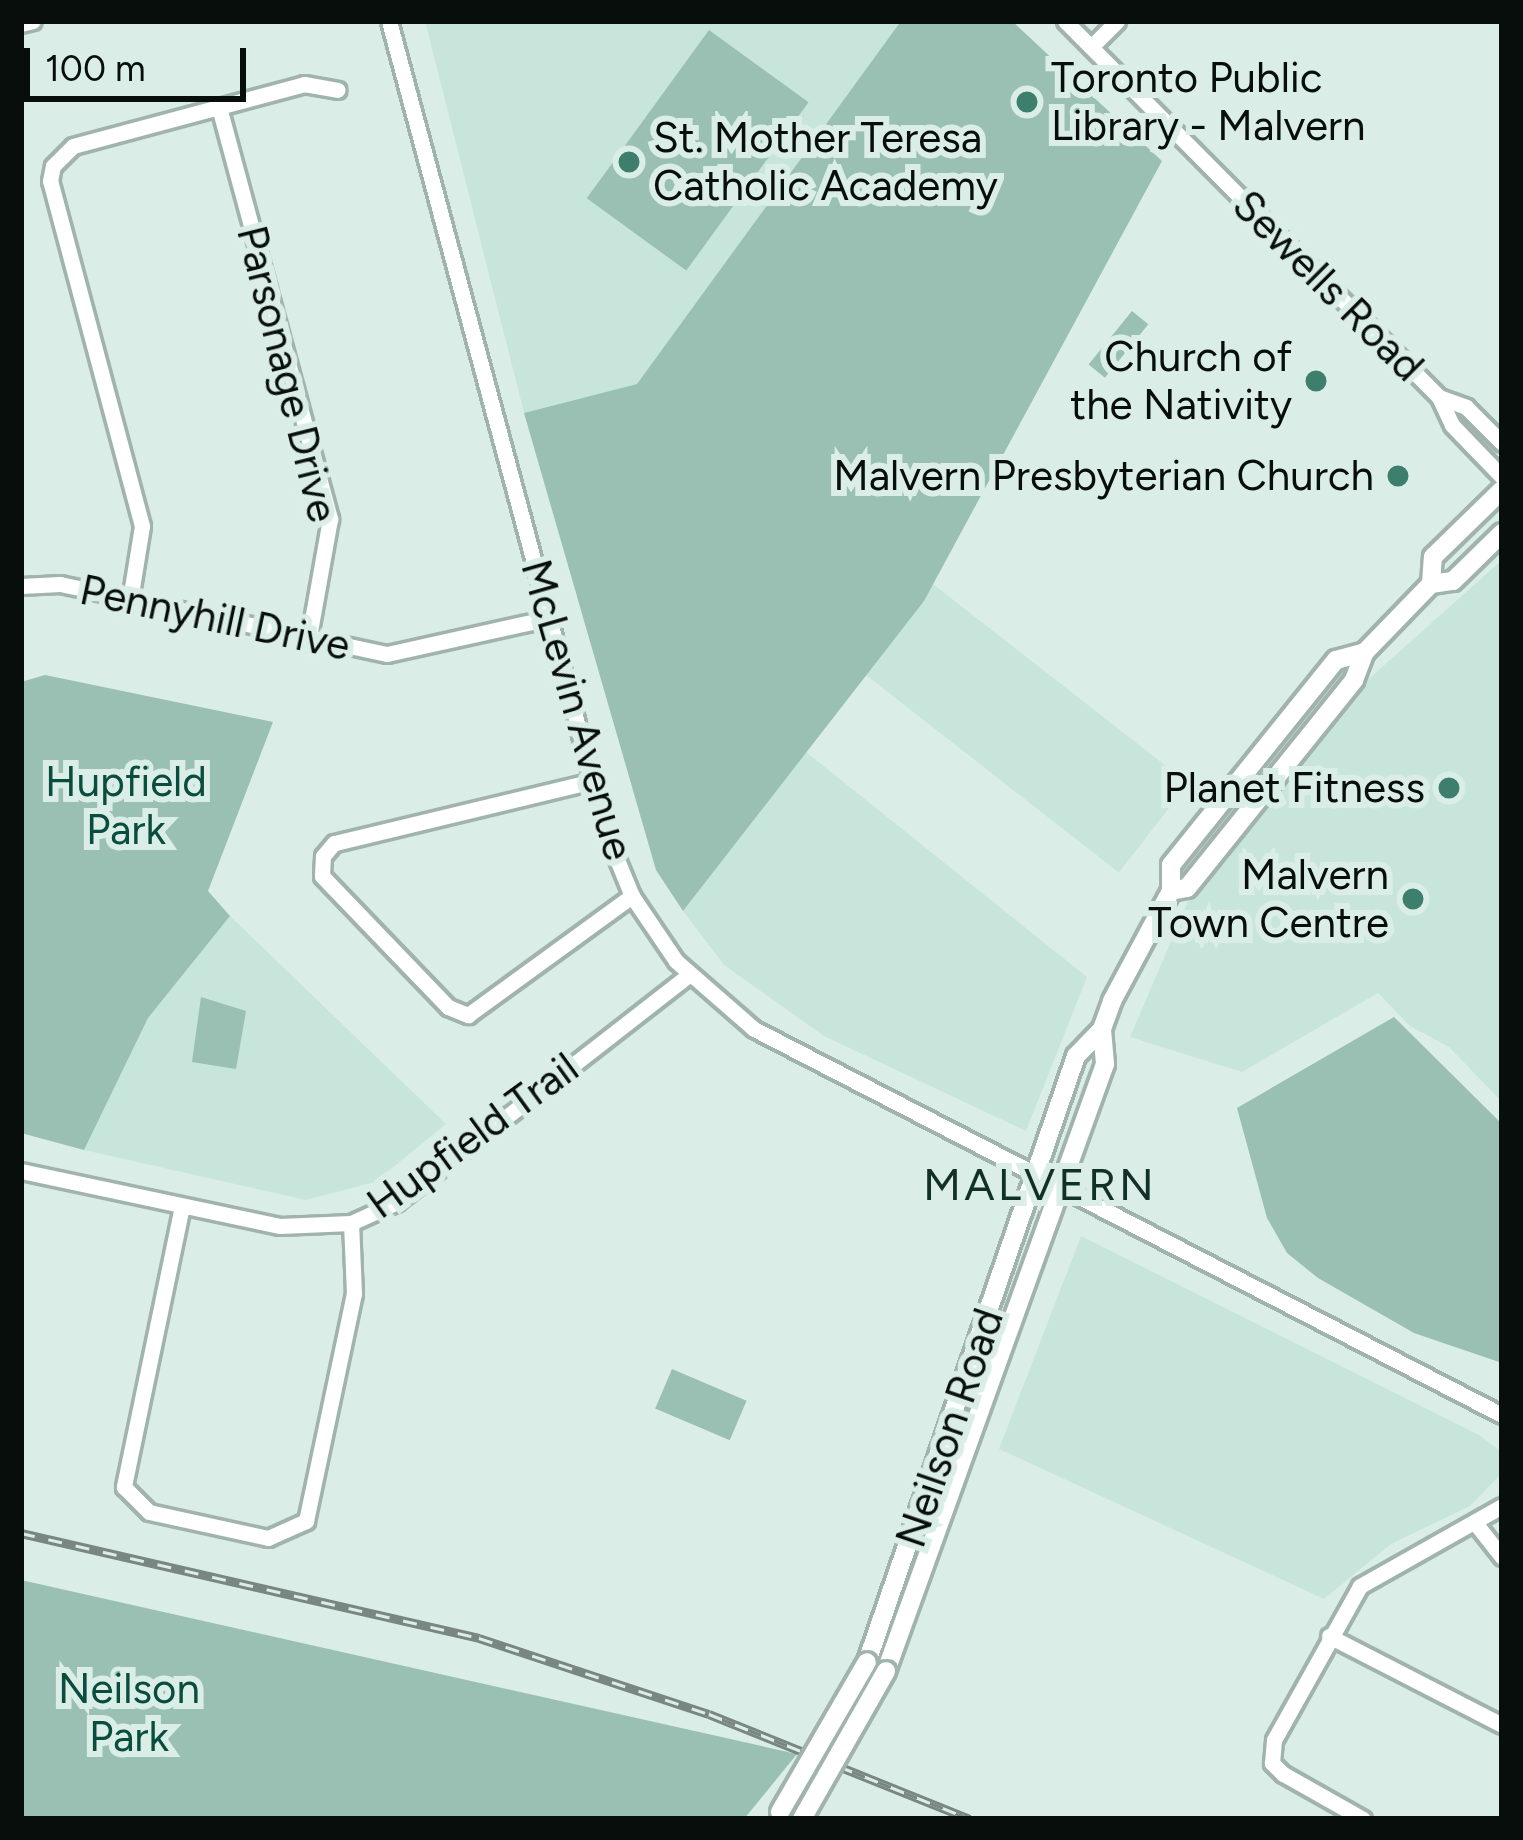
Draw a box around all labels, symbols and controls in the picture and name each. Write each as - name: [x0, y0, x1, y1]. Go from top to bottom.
- scale bar: [30, 24, 252, 98]
- text: 100 m: [45, 47, 146, 90]
- place label: Toronto Public Library - Malvern: [1051, 53, 1365, 152]
- marker: Toronto Public Library - Malvern: [1014, 89, 1040, 115]
- place label: St. Mother Teresa Catholic Academy: [653, 113, 998, 212]
- marker: St. Mother Teresa Catholic Academy: [616, 149, 642, 175]
- street label: Sewells Road: [1222, 180, 1434, 392]
- street label: Parsonage Drive: [226, 221, 348, 527]
- place label: Church of the Nativity: [1070, 332, 1292, 430]
- marker: Church of the Nativity: [1303, 368, 1329, 394]
- place label: Malvern Presbyterian Church: [833, 451, 1374, 501]
- marker: Malvern Presbyterian Church: [1385, 463, 1411, 489]
- street label: McLevin Avenue: [510, 554, 644, 866]
- street label: Pennyhill Drive: [75, 565, 355, 671]
- park label: Hupfield Park: [45, 757, 207, 856]
- place label: Planet Fitness: [1163, 763, 1425, 813]
- marker: Planet Fitness: [1436, 775, 1462, 801]
- place label: Malvern Town Centre: [1148, 850, 1389, 948]
- marker: Malvern Town Centre: [1400, 886, 1426, 912]
- street label: Hupfield Trail: [358, 1043, 588, 1229]
- district label: MALVERN: [923, 1158, 1157, 1212]
- street label: Neilson Road: [886, 1302, 1014, 1554]
- park label: Neilson Park: [58, 1664, 200, 1762]

